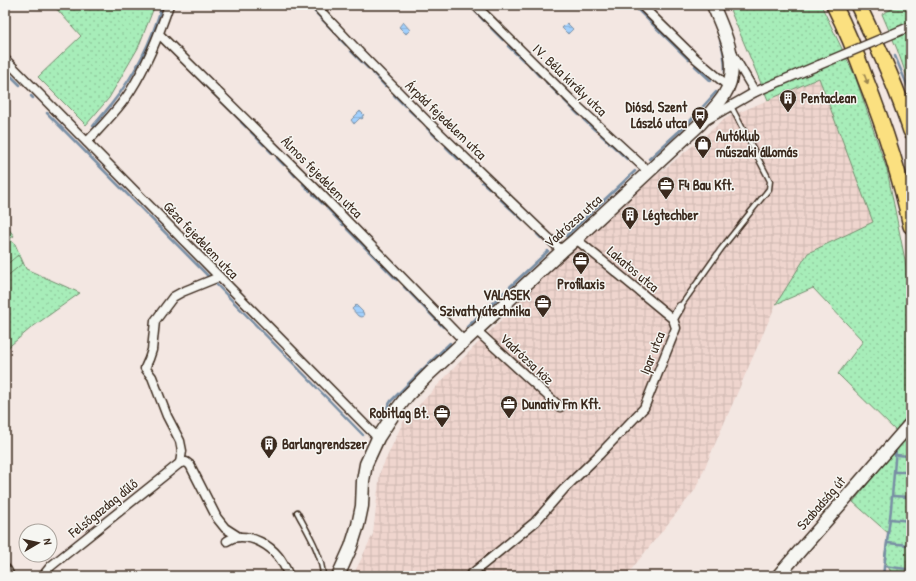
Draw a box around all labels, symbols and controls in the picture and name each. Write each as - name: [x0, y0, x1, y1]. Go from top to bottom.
- street label: IV. Béla király utca: [528, 39, 612, 121]
- one-way arrow: [863, 74, 869, 85]
- street label: Árpád fejedelem utca: [401, 76, 492, 164]
- building icon: Pentaclean: [778, 88, 798, 113]
- place label: Pentaclean: [801, 88, 856, 107]
- place label: Diósd, Szent László utca: [626, 97, 688, 132]
- bus stop icon: Diósd, Szent László utca: [690, 105, 710, 130]
- place label: Autóklub műszaki állomás: [716, 126, 798, 161]
- street label: Álmos fejedelem utca: [277, 132, 368, 223]
- shop icon: Autóklub műszaki állomás: [693, 134, 713, 159]
- office icon: F4 Bau Kft.: [656, 175, 676, 200]
- place label: F4 Bau Kft.: [678, 175, 734, 194]
- street label: Vadrózsa utca: [540, 189, 606, 252]
- street label: Géza fejedelem utca: [159, 197, 244, 284]
- building icon: Légtechber: [620, 205, 640, 230]
- place label: Légtechber: [643, 205, 699, 226]
- street label: Lakatos utca: [603, 241, 664, 296]
- office icon: Profilaxis: [571, 250, 591, 275]
- place label: Profilaxis: [557, 274, 605, 293]
- place label: VALASEK Szivattyútechnika: [440, 285, 531, 322]
- office icon: VALASEK Szivattyútechnika: [533, 293, 553, 318]
- street label: Ipar utca: [634, 328, 670, 377]
- street label: Vadrózsa köz: [496, 329, 558, 389]
- office icon: Dunativ Fm Kft.: [499, 394, 519, 419]
- place label: Dunativ Fm Kft.: [522, 394, 601, 413]
- place label: Robitlag Bt.: [370, 403, 429, 424]
- office icon: Robitlag Bt.: [432, 403, 452, 428]
- building icon: Barlangrendszer: [259, 434, 279, 459]
- place label: Barlangrendszer: [282, 434, 367, 455]
- street label: Szabadság út: [792, 472, 850, 534]
- street label: Felsőgazdag dűlő: [63, 474, 142, 543]
- north arrow: [18, 523, 58, 563]
- text: N: [41, 537, 55, 546]

